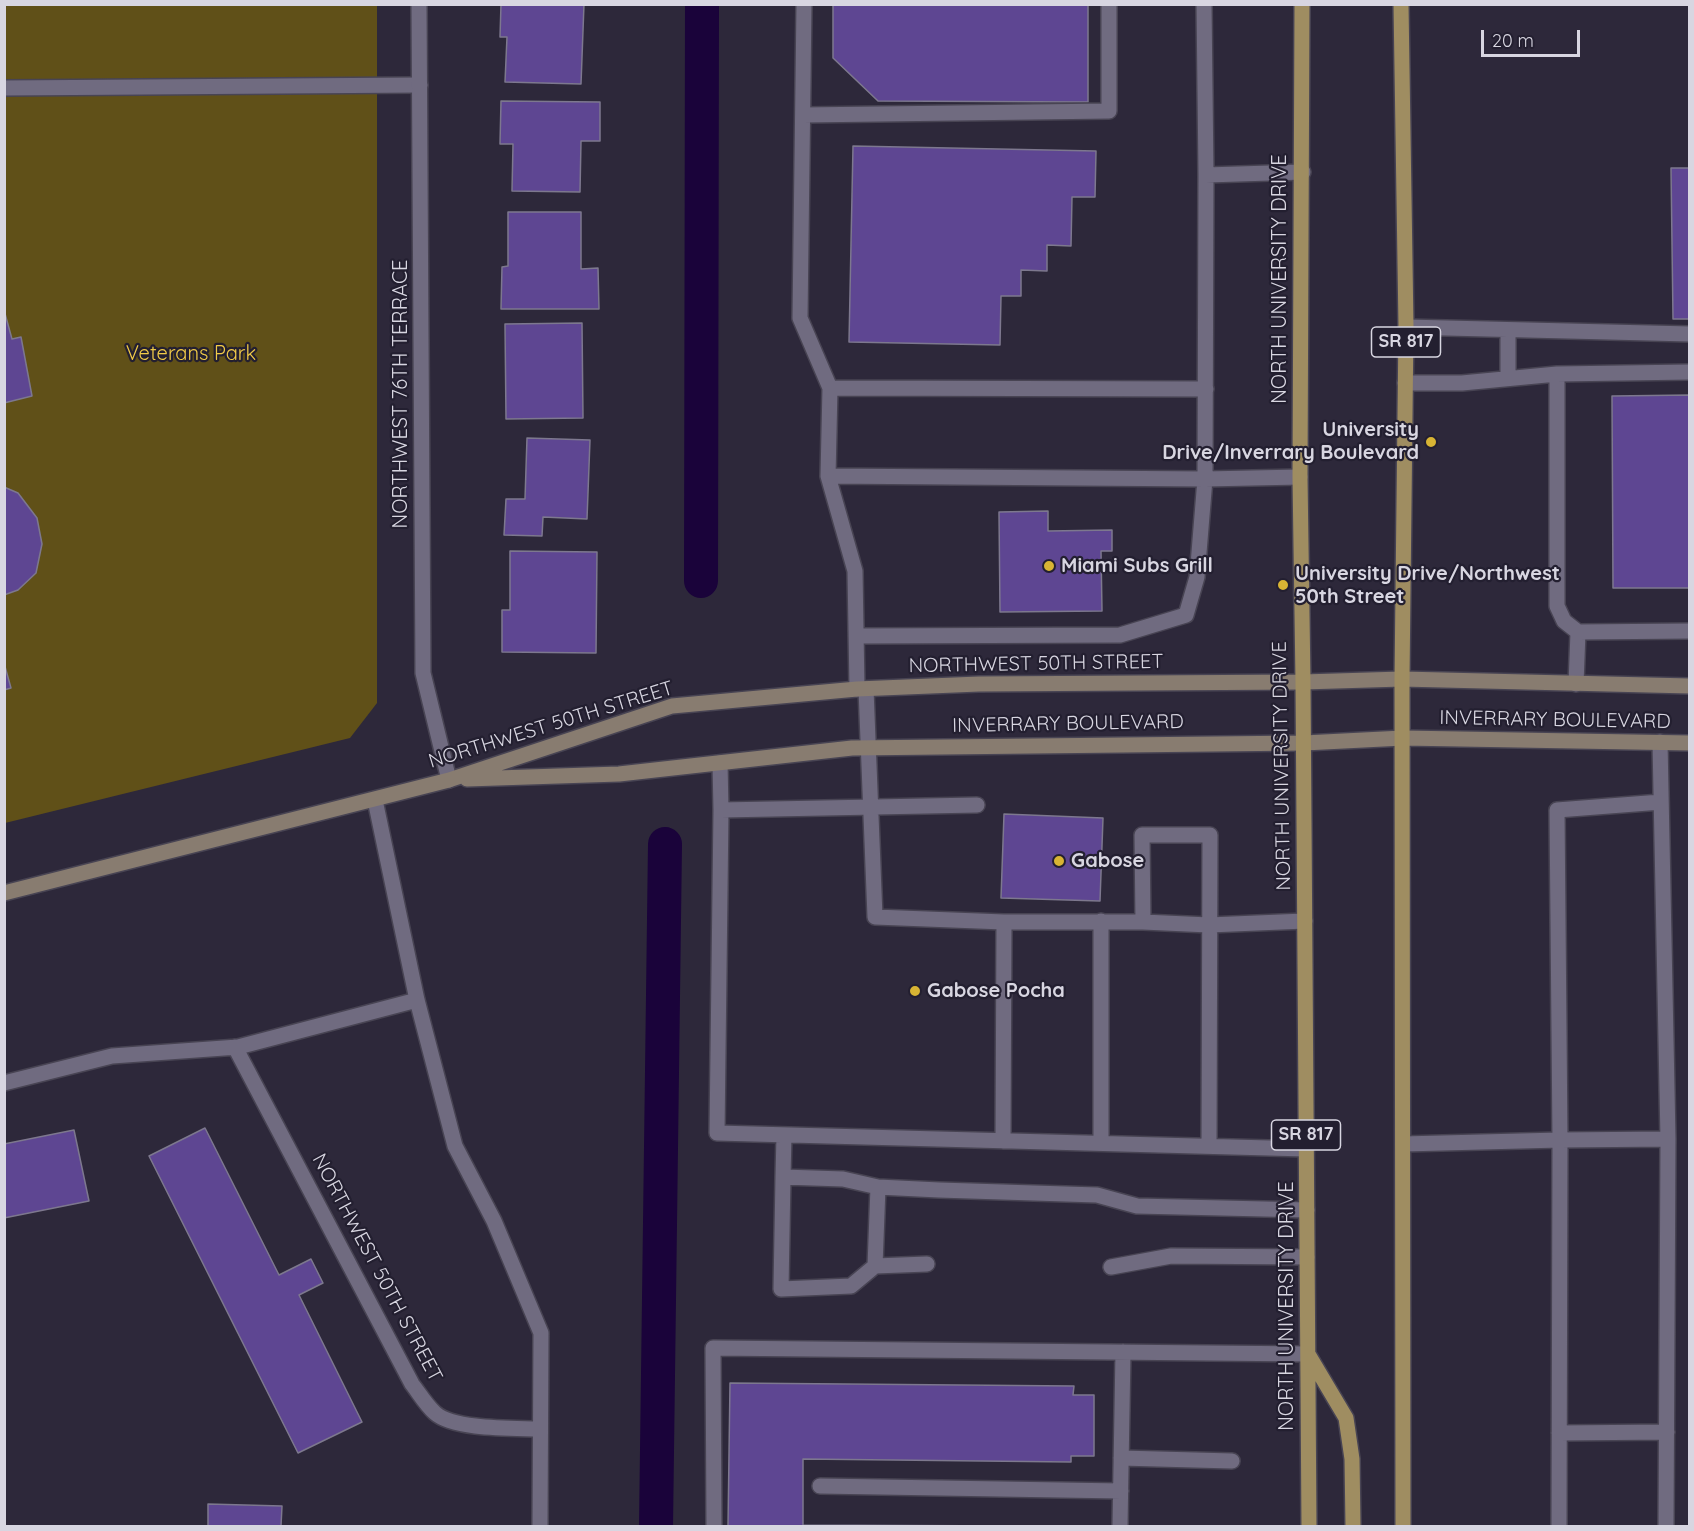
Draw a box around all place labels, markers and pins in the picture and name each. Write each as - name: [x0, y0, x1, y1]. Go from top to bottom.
- place label: University Drive/Inverrary Boulevard: [1162, 418, 1419, 465]
- marker: University Drive/Inverrary Boulevard: [1424, 435, 1438, 449]
- place label: Miami Subs Grill: [1061, 554, 1213, 578]
- marker: Miami Subs Grill: [1042, 559, 1056, 573]
- place label: University Drive/Northwest 50th Street: [1295, 562, 1560, 609]
- marker: University Drive/Northwest 50th Street: [1276, 578, 1290, 592]
- place label: Gabose: [1071, 849, 1144, 873]
- marker: Gabose: [1052, 854, 1066, 868]
- place label: Gabose Pocha: [927, 979, 1065, 1003]
- marker: Gabose Pocha: [908, 984, 922, 998]

